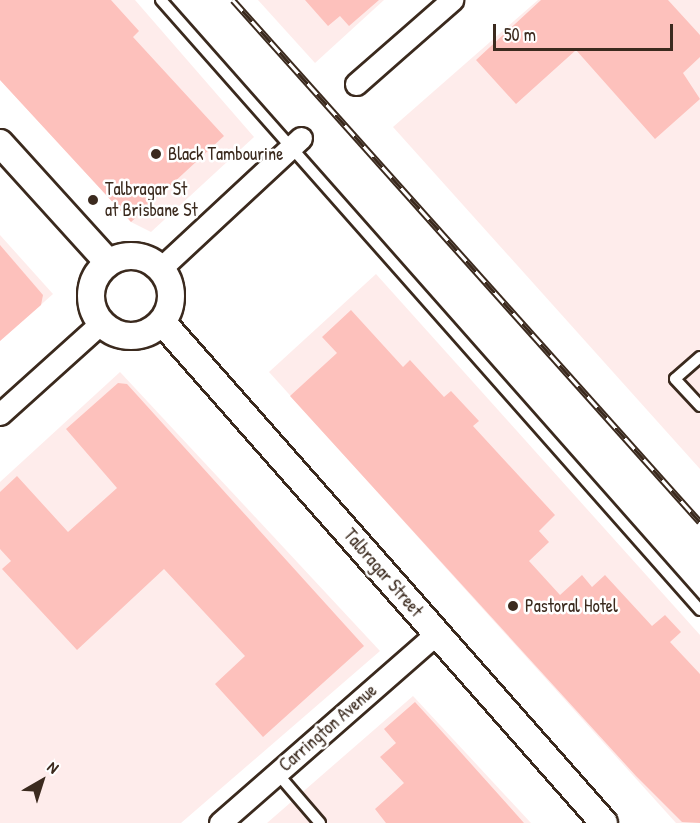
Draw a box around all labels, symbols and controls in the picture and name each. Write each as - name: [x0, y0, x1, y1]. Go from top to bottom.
- scale bar: [496, 12, 676, 50]
- text: 50 m: [504, 22, 536, 47]
- place label: Black Tambourine: [168, 143, 283, 165]
- marker: Black Tambourine: [149, 147, 163, 161]
- place label: Talbragar St at Brisbane St: [105, 179, 198, 222]
- marker: Talbragar St at Brisbane St: [86, 193, 100, 207]
- street label: Talbragar Street: [339, 525, 427, 621]
- place label: Pastoral Hotel: [525, 595, 618, 617]
- marker: Pastoral Hotel: [506, 599, 520, 613]
- street label: Carrington Avenue: [275, 680, 381, 776]
- north arrow: [12, 751, 72, 811]
- text: N: [43, 756, 64, 778]

